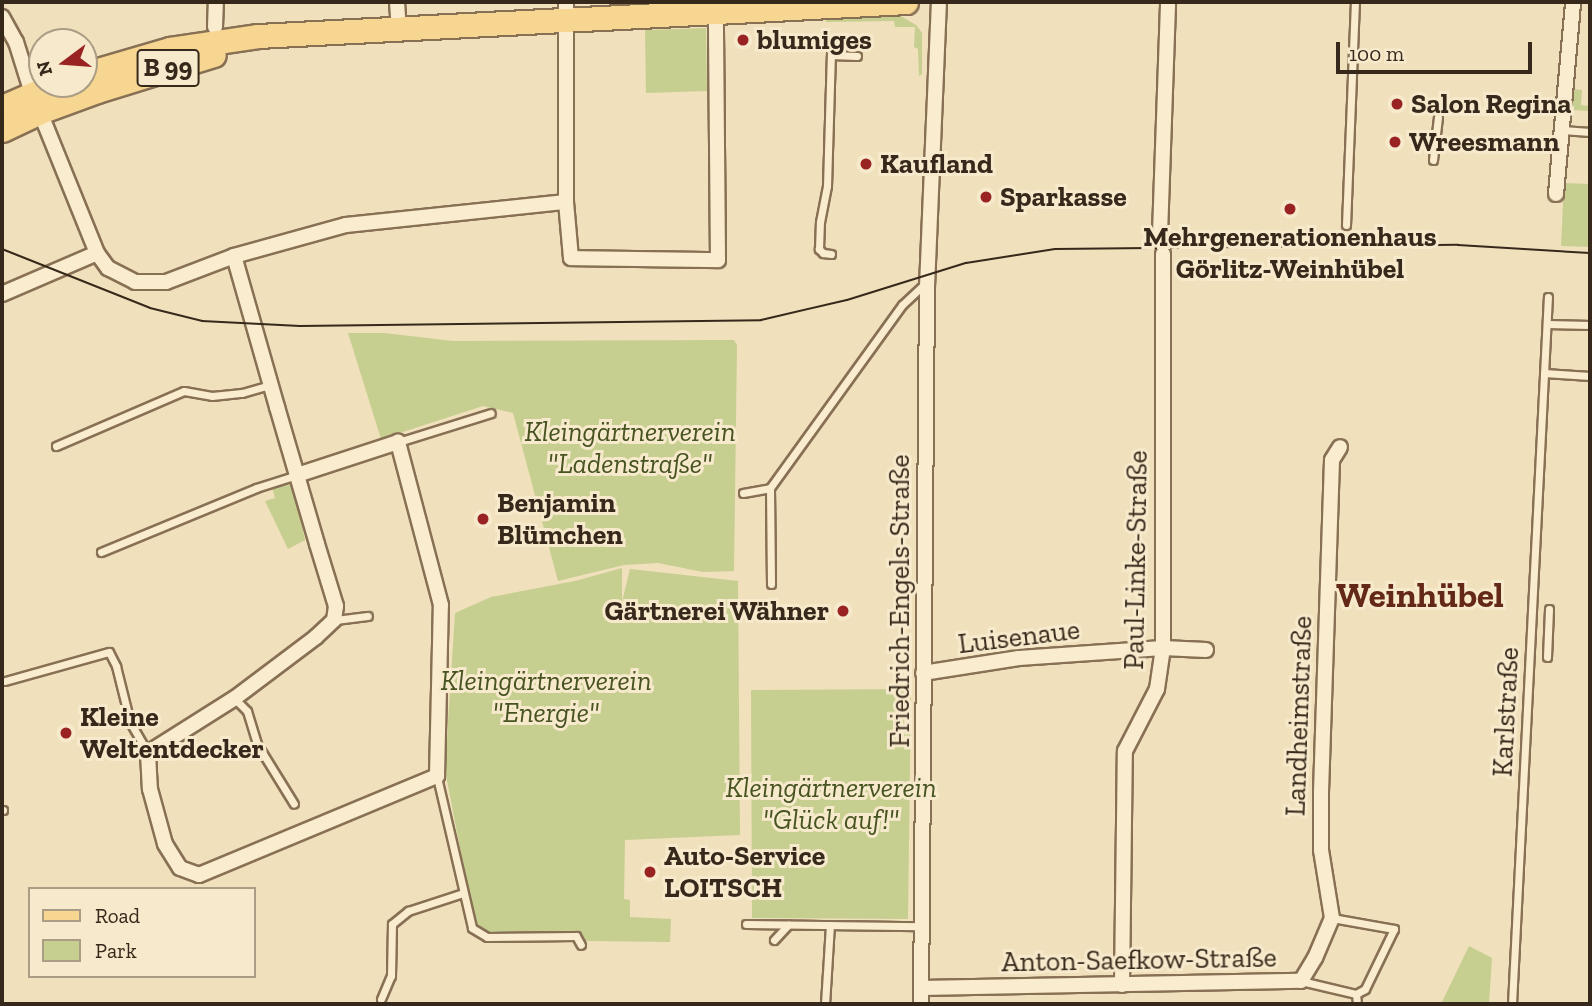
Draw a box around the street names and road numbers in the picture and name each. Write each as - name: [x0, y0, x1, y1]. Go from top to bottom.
- road number: B 99: [136, 45, 200, 90]
- street label: Paul-Linke-Straße: [1117, 450, 1155, 670]
- street label: Friedrich-Engels-Straße: [883, 454, 917, 748]
- street label: Luisenaue: [956, 613, 1082, 661]
- street label: Landheimstraße: [1279, 615, 1319, 817]
- street label: Karlstraße: [1486, 646, 1526, 778]
- street label: Anton-Saefkow-Straße: [1001, 941, 1277, 979]

